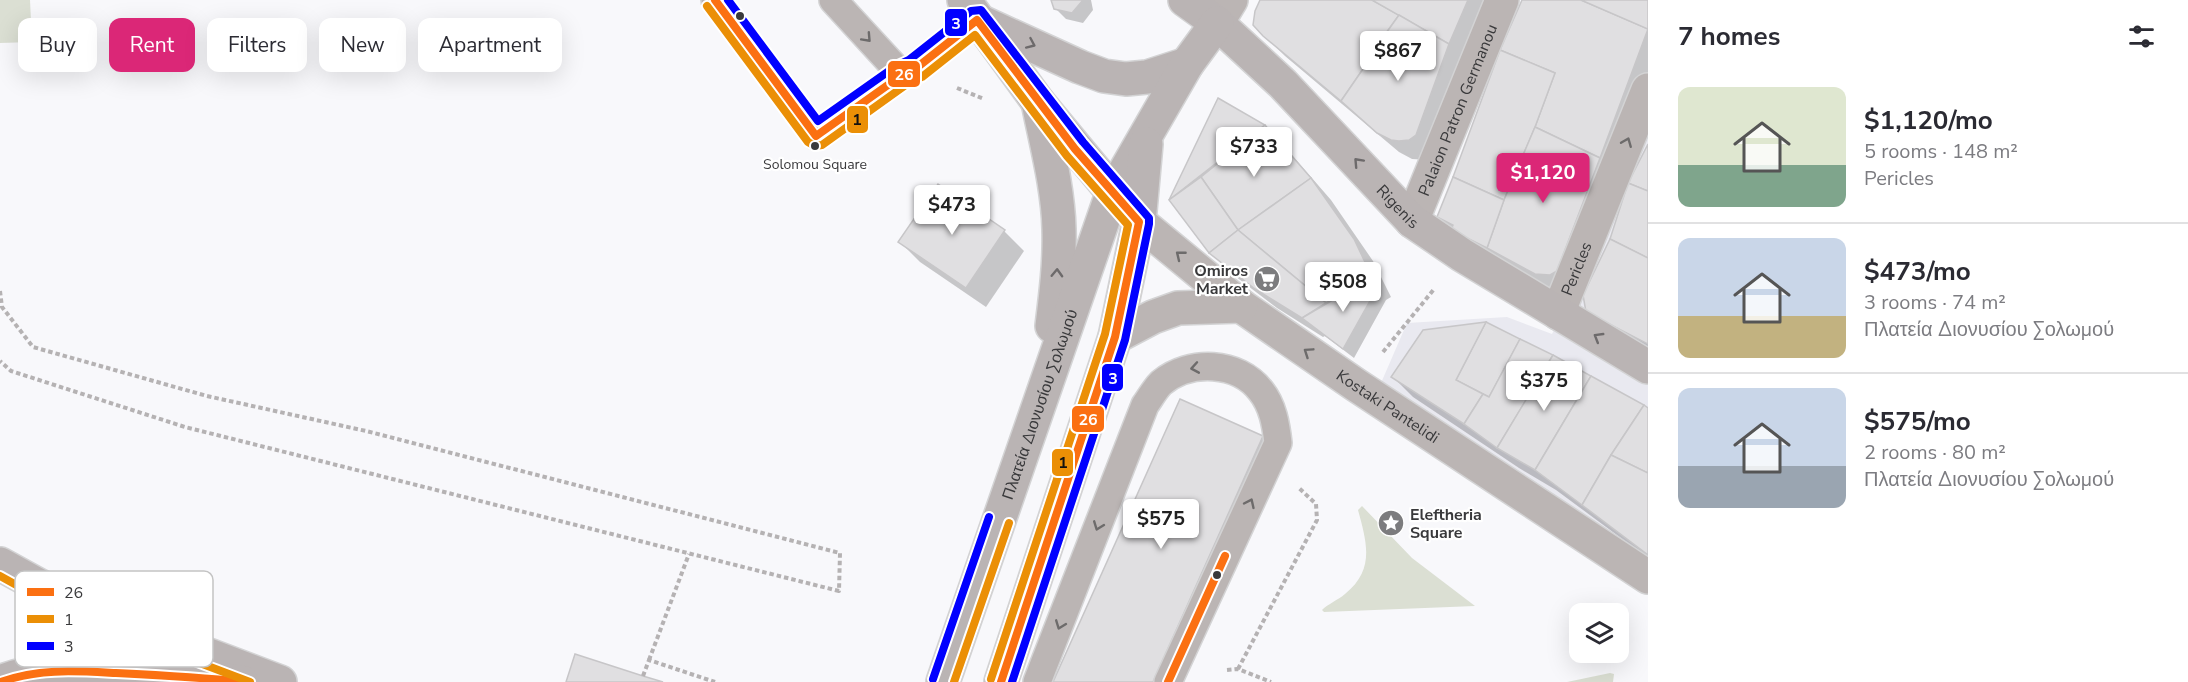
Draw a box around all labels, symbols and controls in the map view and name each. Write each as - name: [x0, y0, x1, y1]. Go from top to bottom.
- line badge: 3: [944, 8, 968, 37]
- unlabelled marker: [734, 10, 746, 22]
- text: 3: [951, 13, 961, 35]
- chip: Buy: [18, 18, 97, 72]
- chip: Rent: [109, 18, 195, 72]
- chip: Filters: [207, 18, 307, 72]
- chip: New: [319, 18, 406, 72]
- chip: Apartment: [418, 18, 562, 72]
- text: 7 homes: [1678, 19, 1780, 54]
- icon: filters: [2125, 20, 2158, 53]
- street label: Palaion Patron Germanou: [1413, 21, 1503, 200]
- one-way arrow: [860, 31, 871, 42]
- pin: $867: [1362, 31, 1434, 82]
- one-way arrow: [1024, 36, 1035, 48]
- text: $867: [1374, 37, 1422, 64]
- line badge: 26: [887, 60, 921, 88]
- text: 26: [894, 64, 914, 86]
- text: $1,120/mo: [1864, 103, 1993, 138]
- line badge: 1: [846, 105, 869, 134]
- text: 1: [852, 109, 862, 131]
- icon: home: [1726, 111, 1798, 183]
- pin: $733: [1218, 127, 1290, 178]
- text: $733: [1230, 133, 1278, 160]
- one-way arrow: [1620, 137, 1632, 148]
- text: 5 rooms · 148 m²: [1864, 138, 2018, 165]
- marker: Solomou Square: [809, 140, 821, 152]
- pin: $1,120: [1494, 153, 1592, 204]
- place label: Solomou Square: [763, 155, 867, 174]
- one-way arrow: [1354, 159, 1365, 169]
- text: $1,120: [1511, 159, 1575, 186]
- text: Pericles: [1864, 165, 1934, 192]
- street label: Rigenis: [1371, 180, 1423, 234]
- pin: $473: [916, 185, 988, 236]
- text: $473: [928, 191, 976, 218]
- street label: Pericles: [1556, 239, 1598, 299]
- one-way arrow: [1176, 252, 1187, 263]
- text: $473/mo: [1864, 254, 1971, 289]
- place label: Omiros Market: [1194, 260, 1249, 300]
- pin: $508: [1307, 262, 1379, 313]
- icon: home: [1726, 262, 1798, 334]
- supermarket icon: Omiros Market: [1252, 264, 1282, 294]
- one-way arrow: [1051, 268, 1063, 277]
- text: $508: [1319, 268, 1367, 295]
- text: 3 rooms · 74 m²: [1864, 289, 2006, 316]
- street label: Πλατεία Διονυσίου Σολωμού: [997, 306, 1083, 503]
- text: Πλατεία Διονυσίου Σολωμού: [1864, 316, 2114, 343]
- one-way arrow: [1594, 333, 1604, 345]
- one-way arrow: [1304, 348, 1315, 359]
- pin: $375: [1508, 361, 1580, 412]
- one-way arrow: [1190, 362, 1200, 374]
- line badge: 3: [1101, 363, 1124, 392]
- street label: Kostaki Pantelidi: [1332, 365, 1443, 449]
- text: $375: [1520, 367, 1568, 394]
- text: 3: [1108, 368, 1118, 390]
- text: $575/mo: [1864, 404, 1971, 439]
- line badge: 26: [1071, 405, 1105, 433]
- text: 26: [1078, 409, 1098, 431]
- icon: home: [1726, 412, 1798, 484]
- text: 2 rooms · 80 m²: [1864, 439, 2006, 466]
- line badge: 1: [1051, 448, 1074, 477]
- text: 1: [1058, 452, 1068, 474]
- text: Πλατεία Διονυσίου Σολωμού: [1864, 466, 2114, 493]
- one-way arrow: [1243, 498, 1255, 509]
- pin: $575: [1125, 499, 1197, 550]
- place label: Eleftheria Square: [1410, 504, 1482, 544]
- text: $575: [1137, 505, 1185, 532]
- place icon: Eleftheria Square: [1376, 508, 1406, 538]
- one-way arrow: [1093, 520, 1105, 531]
- unlabelled marker: [1211, 569, 1223, 581]
- legend: [15, 571, 213, 667]
- text: 26: [64, 582, 83, 604]
- map controls: [1569, 603, 1629, 663]
- button: layers: [1569, 603, 1629, 663]
- text: 1: [64, 609, 74, 631]
- one-way arrow: [1055, 618, 1067, 629]
- text: 3: [64, 636, 74, 658]

